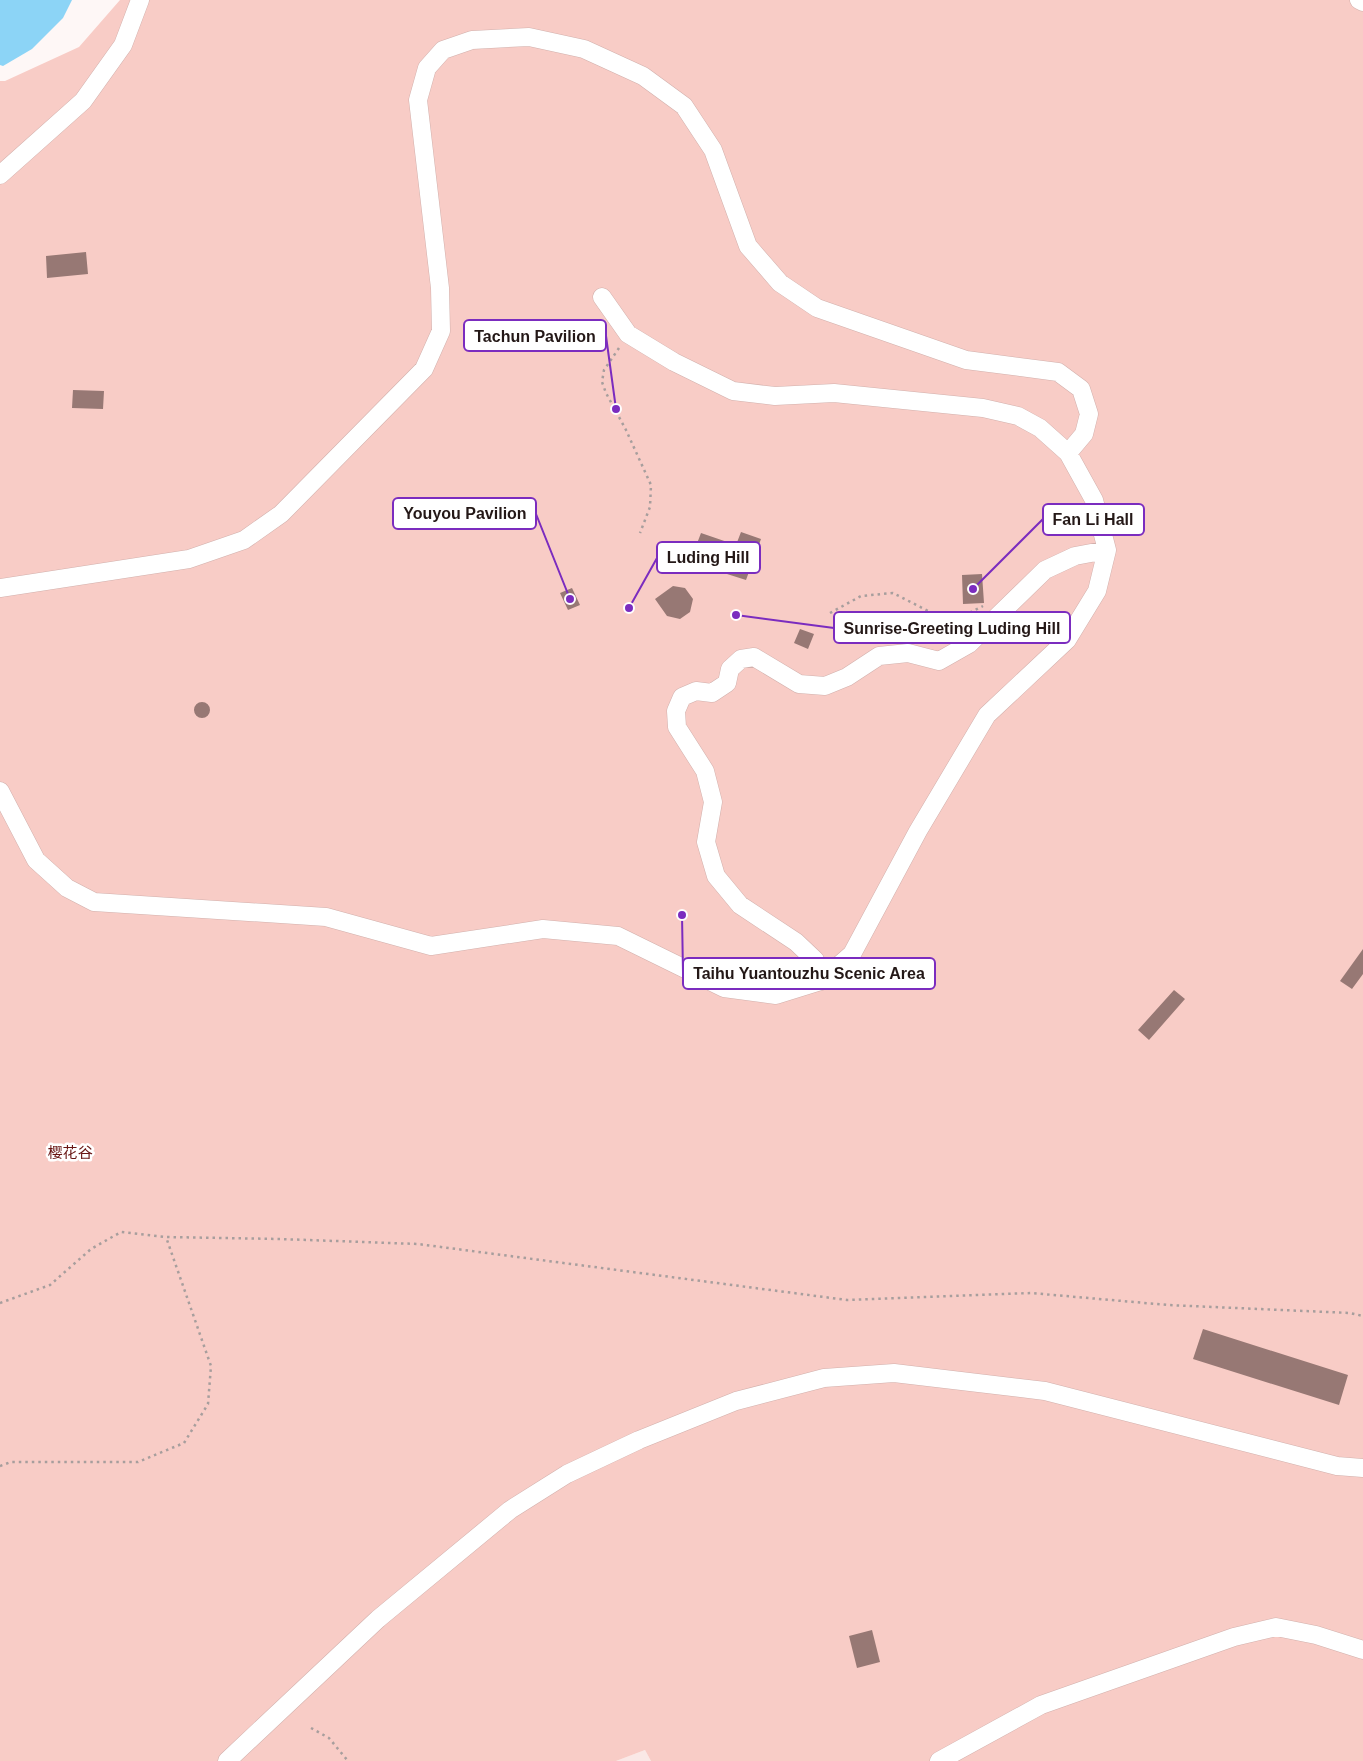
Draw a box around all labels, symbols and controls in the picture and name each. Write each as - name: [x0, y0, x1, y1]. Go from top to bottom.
- callout: Tachun Pavilion: [464, 320, 606, 351]
- text: Tachun Pavilion: [474, 328, 596, 345]
- callout: Youyou Pavilion: [393, 498, 536, 529]
- callout: Fan Li Hall: [1043, 504, 1144, 535]
- text: Youyou Pavilion: [403, 505, 527, 522]
- text: Fan Li Hall: [1053, 511, 1133, 528]
- callout: Luding Hill: [657, 542, 760, 573]
- text: Luding Hill: [667, 549, 749, 566]
- callout: Sunrise-Greeting Luding Hill: [834, 612, 1070, 643]
- text: Sunrise-Greeting Luding Hill: [844, 620, 1060, 637]
- callout: Taihu Yuantouzhu Scenic Area: [683, 958, 935, 989]
- text: Taihu Yuantouzhu Scenic Area: [693, 965, 925, 982]
- park label: 樱花谷: [47, 1144, 93, 1161]

